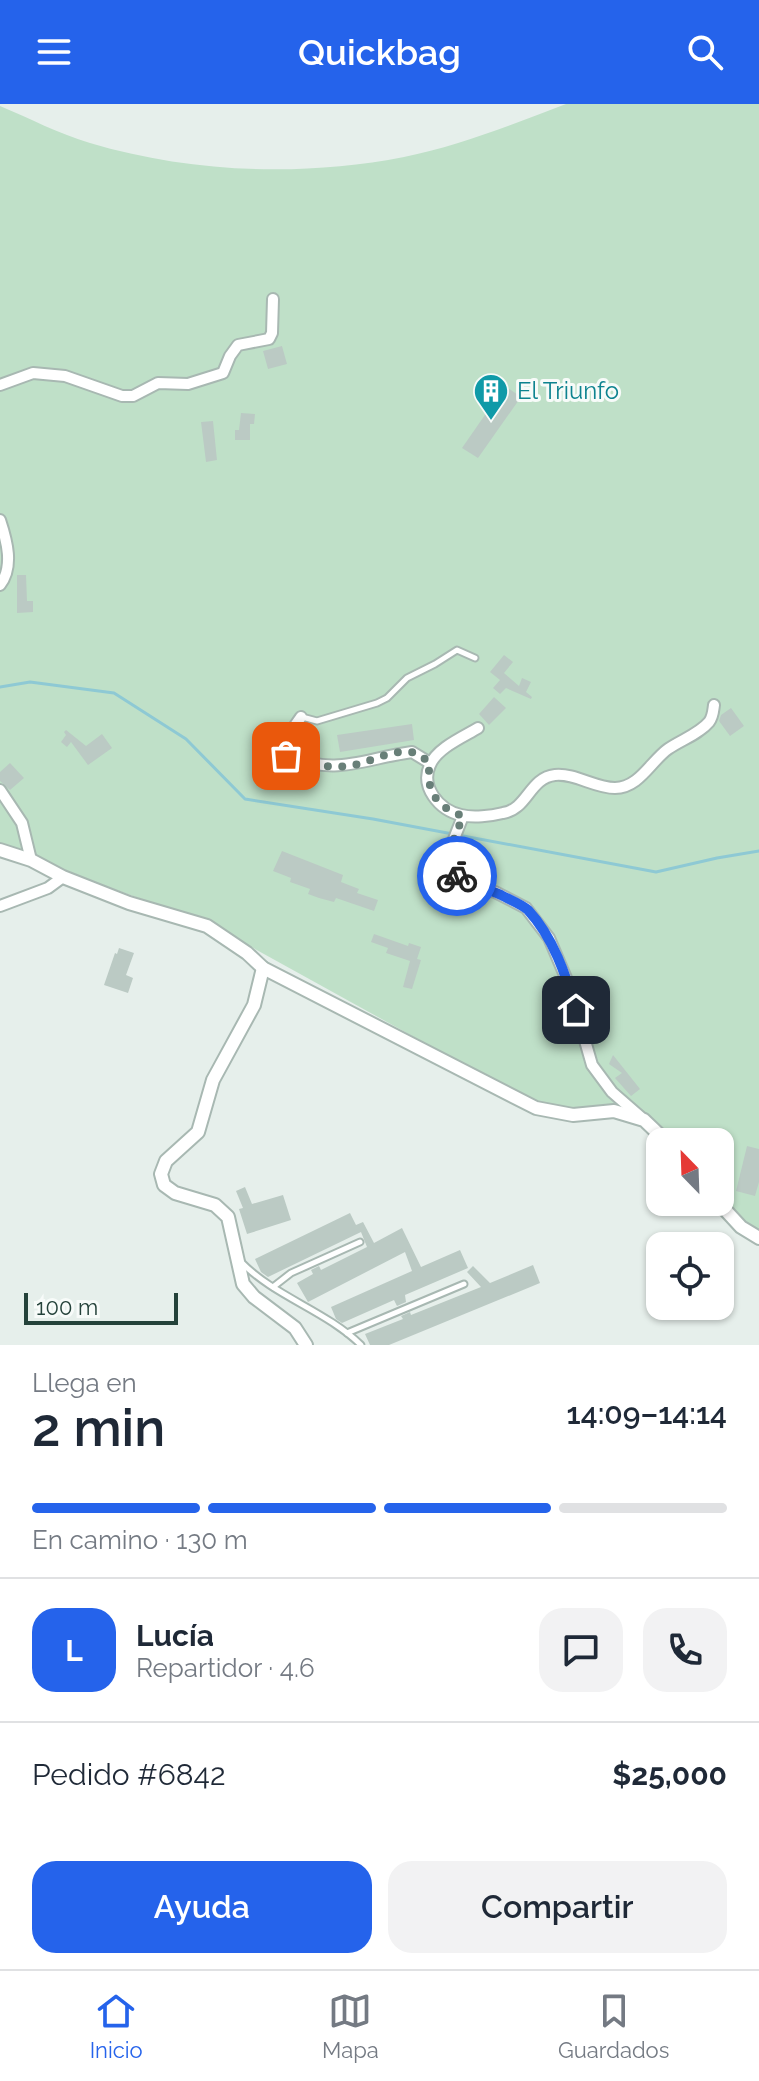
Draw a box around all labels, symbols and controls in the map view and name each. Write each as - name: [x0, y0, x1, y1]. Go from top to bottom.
- icon: menu: [32, 30, 76, 74]
- icon: search: [683, 30, 727, 74]
- text: Quickbag: [298, 31, 461, 73]
- building icon: El Triunfo: [472, 372, 510, 422]
- place label: El Triunfo: [517, 376, 619, 405]
- pin: [252, 722, 320, 790]
- icon: bag: [264, 734, 308, 778]
- courier: [417, 836, 497, 916]
- icon: bike: [435, 854, 479, 898]
- pin: [542, 976, 610, 1044]
- icon: home: [554, 988, 598, 1032]
- north arrow: [646, 1128, 734, 1216]
- map controls: [646, 1128, 734, 1320]
- button: locate: [646, 1232, 734, 1320]
- scale bar: [24, 1289, 178, 1325]
- text: 100 m: [36, 1294, 98, 1320]
- text: Llega en: [32, 1368, 137, 1398]
- text: 14:09–14:14: [567, 1396, 727, 1431]
- text: 2 min: [32, 1397, 165, 1458]
- text: En camino · 130 m: [32, 1525, 248, 1555]
- button: chat: [539, 1608, 623, 1692]
- button: phone: [643, 1608, 727, 1692]
- text: Lucía: [136, 1618, 214, 1653]
- text: L: [65, 1633, 83, 1668]
- text: Repartidor · 4.6: [136, 1653, 315, 1683]
- text: Pedido #6842: [32, 1757, 226, 1792]
- text: $25,000: [612, 1757, 727, 1792]
- button: Ayuda: [32, 1861, 372, 1953]
- button: Compartir: [388, 1861, 727, 1953]
- tab: Inicio: [90, 1989, 143, 2063]
- tab: Mapa: [322, 1989, 379, 2063]
- tab: Guardados: [558, 1989, 669, 2063]

